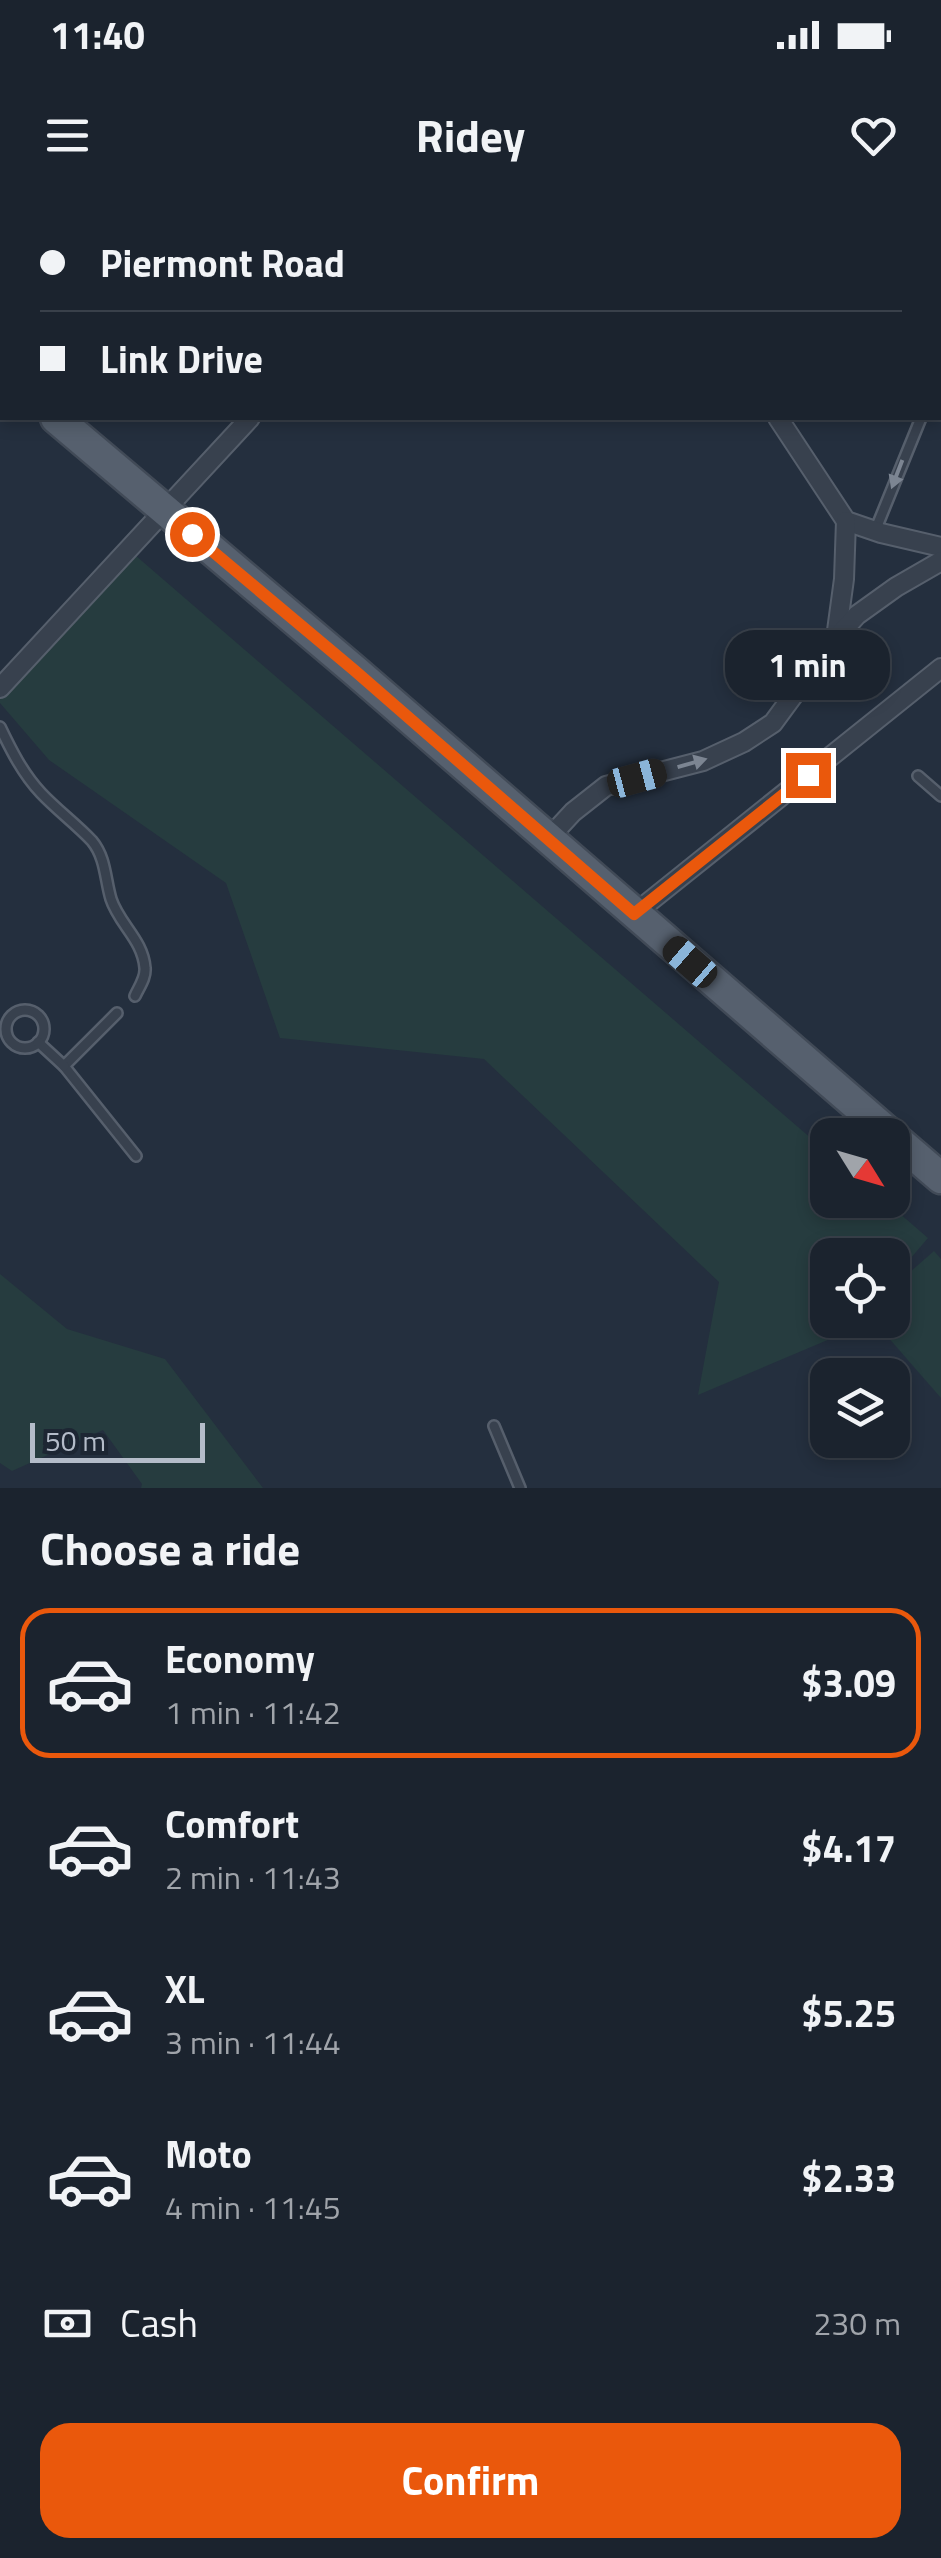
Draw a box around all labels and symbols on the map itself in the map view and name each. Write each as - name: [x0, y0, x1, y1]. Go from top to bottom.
- one-way arrow: [889, 459, 905, 489]
- route start: [170, 512, 215, 557]
- callout: 1 min: [726, 630, 890, 700]
- route end: [786, 753, 831, 798]
- one-way arrow: [677, 755, 708, 770]
- car: [604, 756, 670, 800]
- car: [658, 931, 722, 993]
- north arrow: [810, 1118, 910, 1218]
- scale bar: [30, 1418, 205, 1462]

